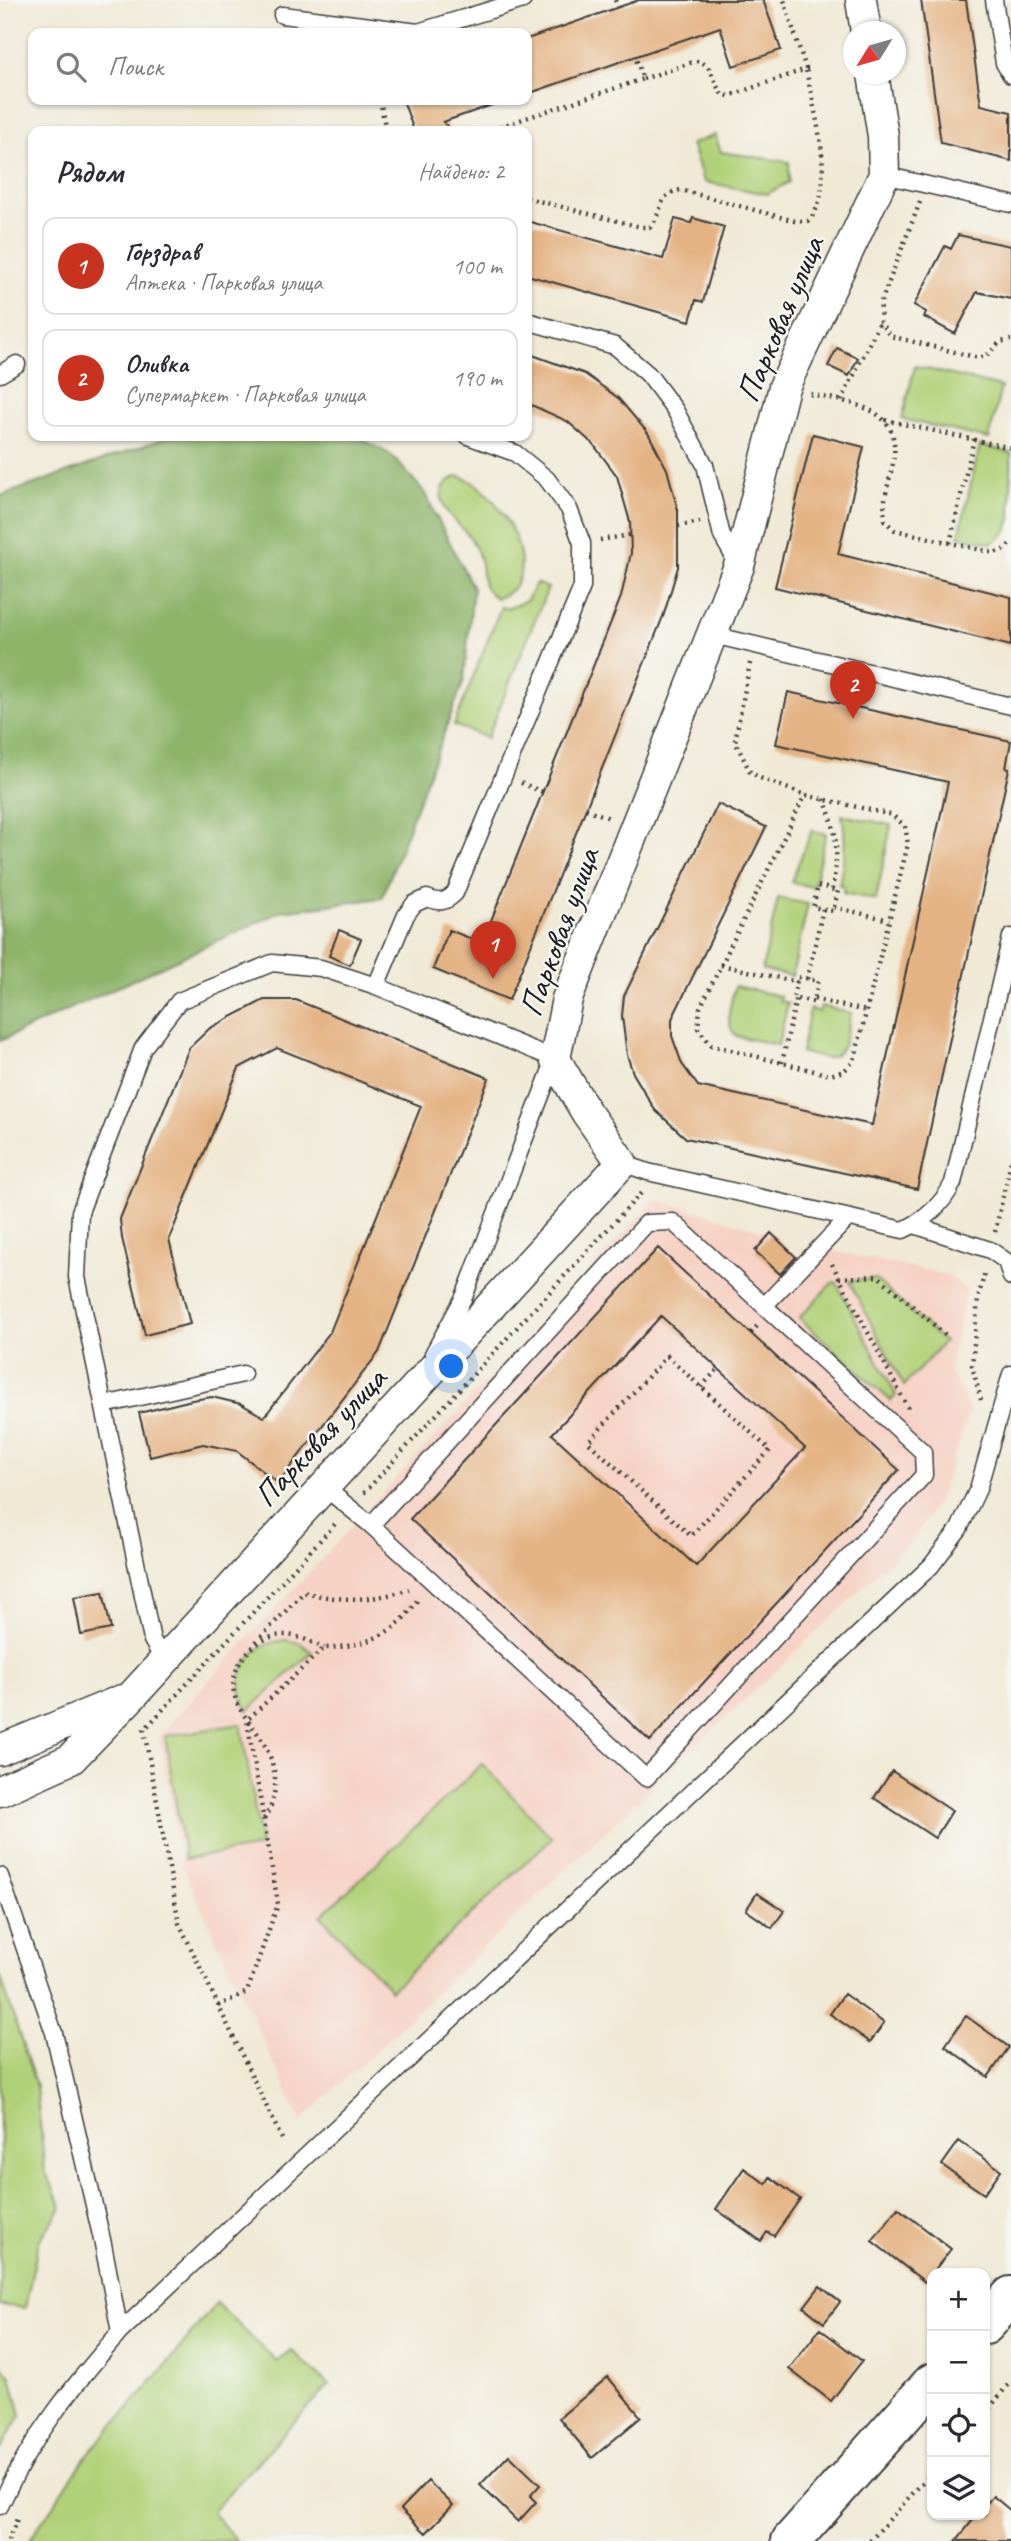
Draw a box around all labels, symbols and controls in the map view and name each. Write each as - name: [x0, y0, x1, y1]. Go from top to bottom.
- north arrow: [843, 21, 906, 84]
- search box: [28, 28, 532, 105]
- icon: search: [52, 48, 90, 86]
- text: Поиск: [108, 50, 163, 83]
- text: Рядом: [56, 153, 123, 191]
- text: Найдено: 2: [418, 157, 504, 186]
- street label: Парковая улица: [726, 228, 835, 408]
- text: Горздрав: [125, 235, 199, 268]
- text: 1: [76, 252, 86, 281]
- text: 100 m: [453, 252, 502, 281]
- text: Аптека · Парковая улица: [125, 268, 322, 297]
- text: Оливка: [125, 347, 189, 380]
- text: 2: [76, 364, 86, 393]
- text: 190 m: [453, 364, 502, 393]
- text: Супермаркет · Парковая улица: [125, 380, 366, 409]
- pin: 2: [830, 661, 876, 719]
- street label: Парковая улица: [509, 840, 610, 1022]
- pin: 1: [470, 921, 516, 979]
- your location: [434, 1349, 468, 1383]
- street label: Парковая улица: [245, 1357, 397, 1516]
- map controls: [927, 2268, 990, 2520]
- button: +: [927, 2268, 990, 2331]
- button: −: [927, 2331, 990, 2394]
- button: locate: [927, 2394, 990, 2457]
- button: layers: [927, 2457, 990, 2520]

